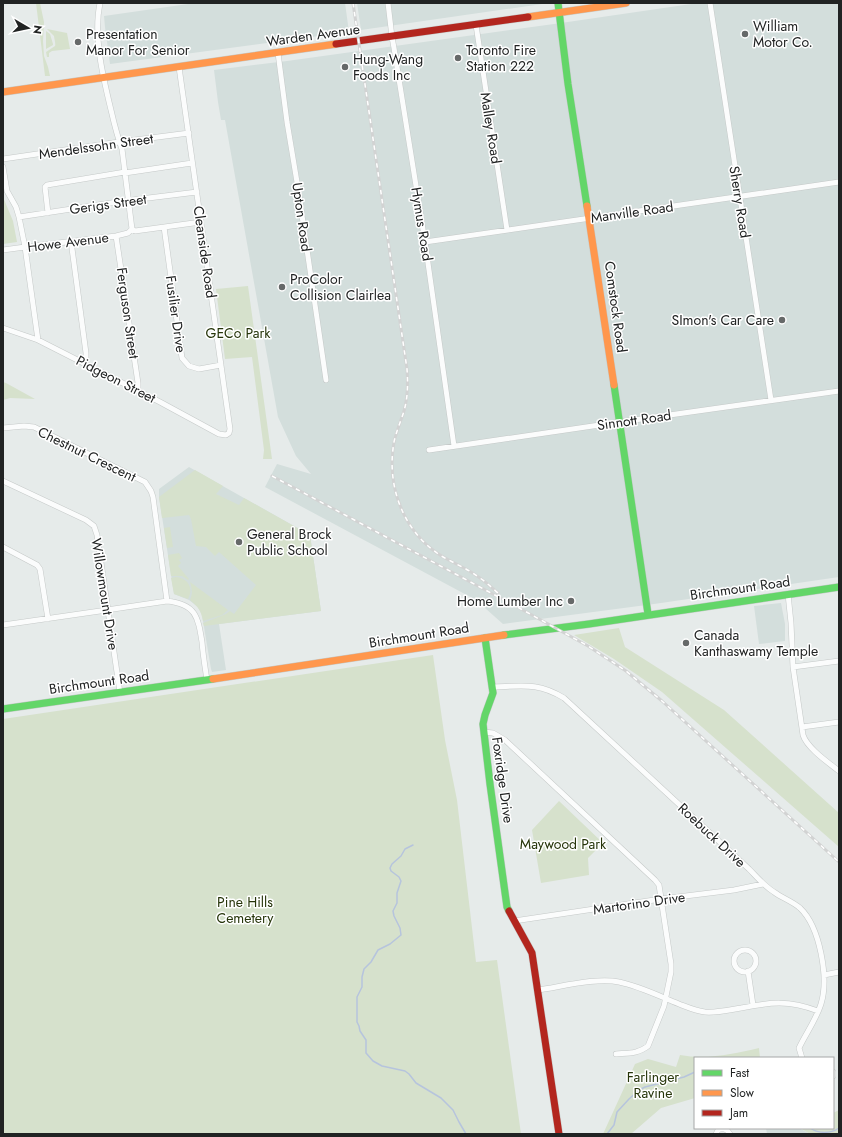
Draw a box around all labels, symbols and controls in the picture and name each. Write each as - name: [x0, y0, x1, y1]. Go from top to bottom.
- north arrow: [8, 8, 48, 48]
- place label: William Motor Co.: [753, 16, 813, 52]
- street label: Warden Avenue: [265, 19, 361, 51]
- text: N: [29, 24, 46, 35]
- place label: Presentation Manor For Senior: [86, 24, 190, 60]
- marker: William Motor Co.: [740, 29, 750, 39]
- marker: Presentation Manor For Senior: [73, 37, 83, 47]
- place label: Toronto Fire Station 222: [466, 40, 536, 76]
- place label: Hung-Wang Foods Inc: [353, 49, 423, 85]
- marker: Toronto Fire Station 222: [453, 53, 463, 63]
- marker: Hung-Wang Foods Inc: [340, 62, 350, 72]
- street label: Malley Road: [475, 91, 507, 165]
- street label: Mendelssohn Street: [37, 128, 155, 164]
- street label: Sherry Road: [724, 164, 756, 240]
- street label: Upton Road: [287, 181, 317, 253]
- street label: Hymus Road: [406, 186, 438, 262]
- street label: Gerigs Street: [68, 189, 149, 219]
- street label: Manville Road: [589, 196, 675, 228]
- street label: Cleanside Road: [189, 205, 221, 299]
- street label: Howe Avenue: [26, 227, 110, 257]
- street label: Comstock Road: [600, 260, 632, 354]
- street label: Ferguson Street: [112, 266, 144, 361]
- place label: ProColor Collision Clairlea: [290, 269, 391, 305]
- street label: Fusilier Drive: [161, 274, 191, 354]
- marker: ProColor Collision Clairlea: [277, 282, 287, 292]
- place label: SImon's Car Care: [672, 310, 774, 330]
- marker: SImon's Car Care: [777, 315, 787, 325]
- park label: GECo Park: [206, 323, 271, 343]
- street label: Pidgeon Street: [73, 350, 160, 408]
- street label: Sinnott Road: [596, 405, 672, 435]
- street label: Chestnut Crescent: [35, 422, 140, 487]
- place label: General Brock Public School: [247, 524, 332, 560]
- street label: Willowmount Drive: [86, 537, 124, 651]
- marker: General Brock Public School: [234, 537, 244, 547]
- street label: Birchmount Road: [689, 571, 791, 605]
- place label: Home Lumber Inc: [457, 591, 563, 611]
- marker: Home Lumber Inc: [566, 596, 576, 606]
- street label: Birchmount Road: [368, 617, 470, 653]
- place label: Canada Kanthaswamy Temple: [694, 625, 818, 661]
- marker: Canada Kanthaswamy Temple: [681, 638, 691, 648]
- street label: Birchmount Road: [48, 665, 150, 699]
- street label: Foxridge Drive: [487, 736, 519, 824]
- street label: Roebuck Drive: [674, 798, 750, 872]
- park label: Maywood Park: [520, 834, 607, 854]
- street label: Martorino Drive: [592, 887, 686, 919]
- park label: Pine Hills Cemetery: [217, 892, 274, 928]
- legend: [694, 1057, 834, 1129]
- text: Fast: [730, 1064, 749, 1082]
- park label: Farlinger Ravine: [627, 1067, 679, 1103]
- text: Slow: [730, 1084, 755, 1102]
- text: Jam: [728, 1104, 748, 1122]

